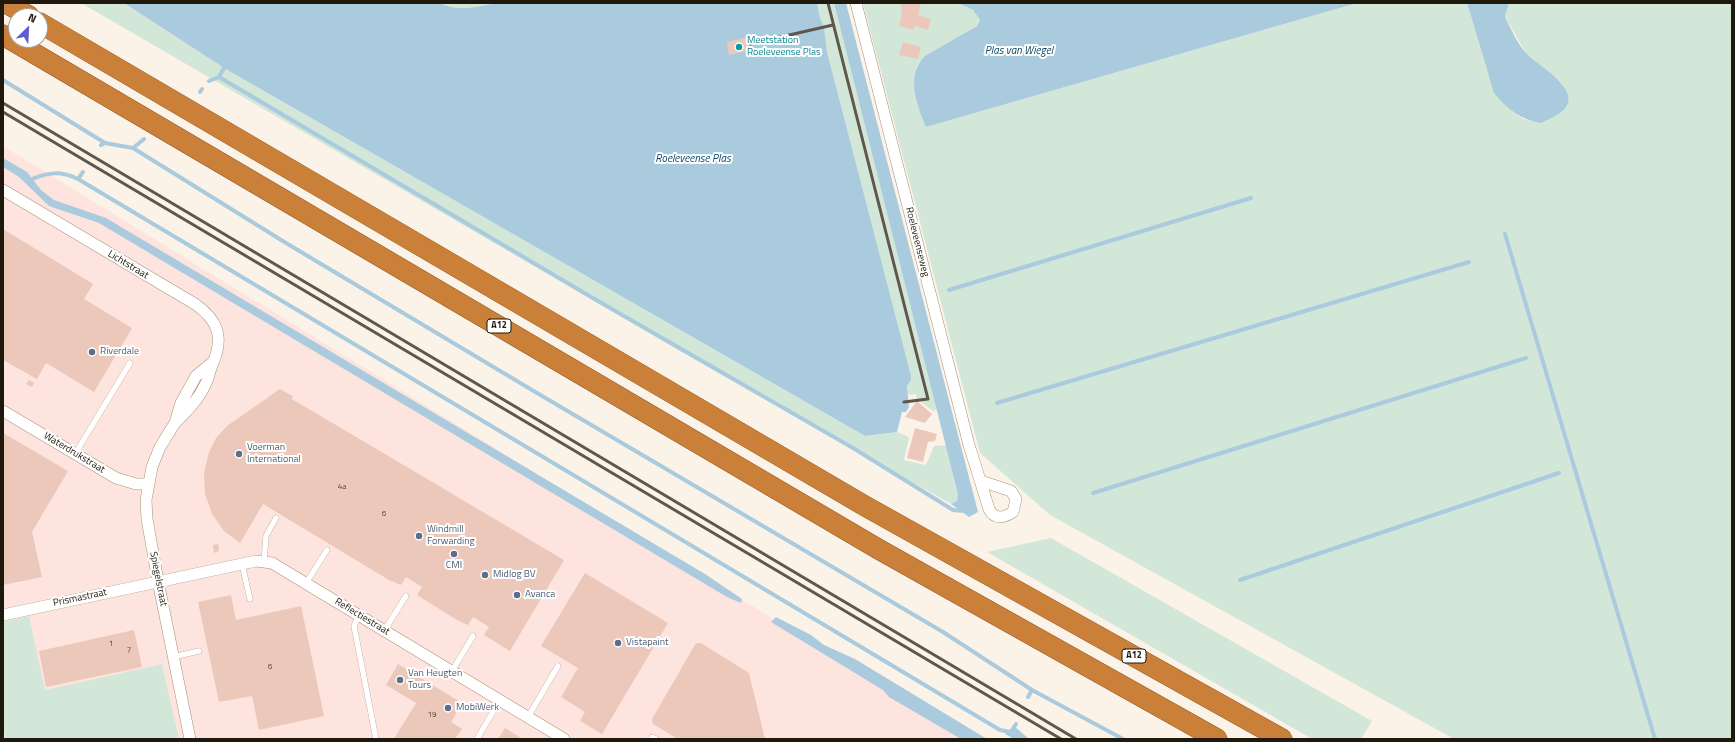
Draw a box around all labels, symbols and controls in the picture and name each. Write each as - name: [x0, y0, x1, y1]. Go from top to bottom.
- north arrow: [8, 8, 48, 48]
- text: N: [26, 9, 39, 27]
- place label: Meetstation Roeleveense Plas: [747, 35, 821, 58]
- marker: Meetstation Roeleveense Plas: [734, 42, 744, 52]
- water label: Plas van Wiegel: [985, 44, 1053, 58]
- water label: Roeleveense Plas: [655, 152, 731, 166]
- street label: Roeleveenseweg: [903, 206, 931, 278]
- street label: Lichtstraat: [105, 248, 151, 282]
- road number: A12: [487, 319, 511, 333]
- place label: Riverdale: [100, 346, 139, 358]
- marker: Riverdale: [87, 347, 97, 357]
- street label: Waterdrukstraat: [41, 430, 107, 476]
- place label: Voerman International: [247, 442, 301, 466]
- marker: Voerman International: [234, 449, 244, 459]
- house number: 4a: [338, 482, 346, 492]
- house number: 6: [382, 509, 386, 519]
- place label: Windmill Forwarding: [427, 524, 475, 548]
- marker: Windmill Forwarding: [414, 531, 424, 541]
- marker: CMI: [449, 549, 459, 559]
- street label: Spiegelstraat: [147, 551, 169, 607]
- place label: CMI: [446, 560, 462, 572]
- place label: Midlog BV: [493, 569, 536, 581]
- marker: Midlog BV: [480, 570, 490, 580]
- street label: Prismastraat: [52, 586, 108, 610]
- place label: Avanca: [525, 589, 555, 601]
- marker: Avanca: [512, 590, 522, 600]
- street label: Reflectiestraat: [332, 596, 392, 638]
- place label: Vistapaint: [626, 637, 668, 649]
- marker: Vistapaint: [613, 638, 623, 648]
- house number: 1: [109, 639, 113, 649]
- house number: 7: [127, 645, 131, 655]
- road number: A12: [1122, 649, 1146, 663]
- house number: 6: [268, 662, 272, 672]
- place label: Van Heugten Tours: [408, 668, 462, 692]
- marker: Van Heugten Tours: [395, 675, 405, 685]
- place label: MobiWerk: [456, 702, 499, 714]
- marker: MobiWerk: [443, 703, 453, 713]
- house number: 19: [428, 710, 436, 720]

